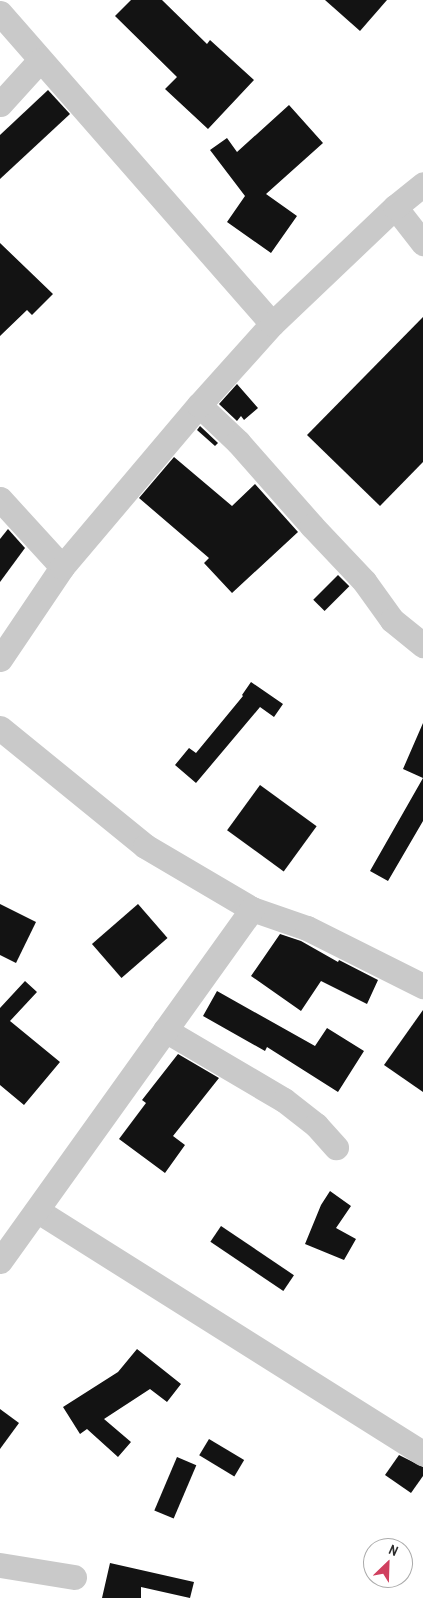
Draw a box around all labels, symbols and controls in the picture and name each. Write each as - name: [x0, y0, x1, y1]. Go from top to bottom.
- north arrow: [363, 1538, 413, 1588]
- text: N: [386, 1540, 401, 1560]

